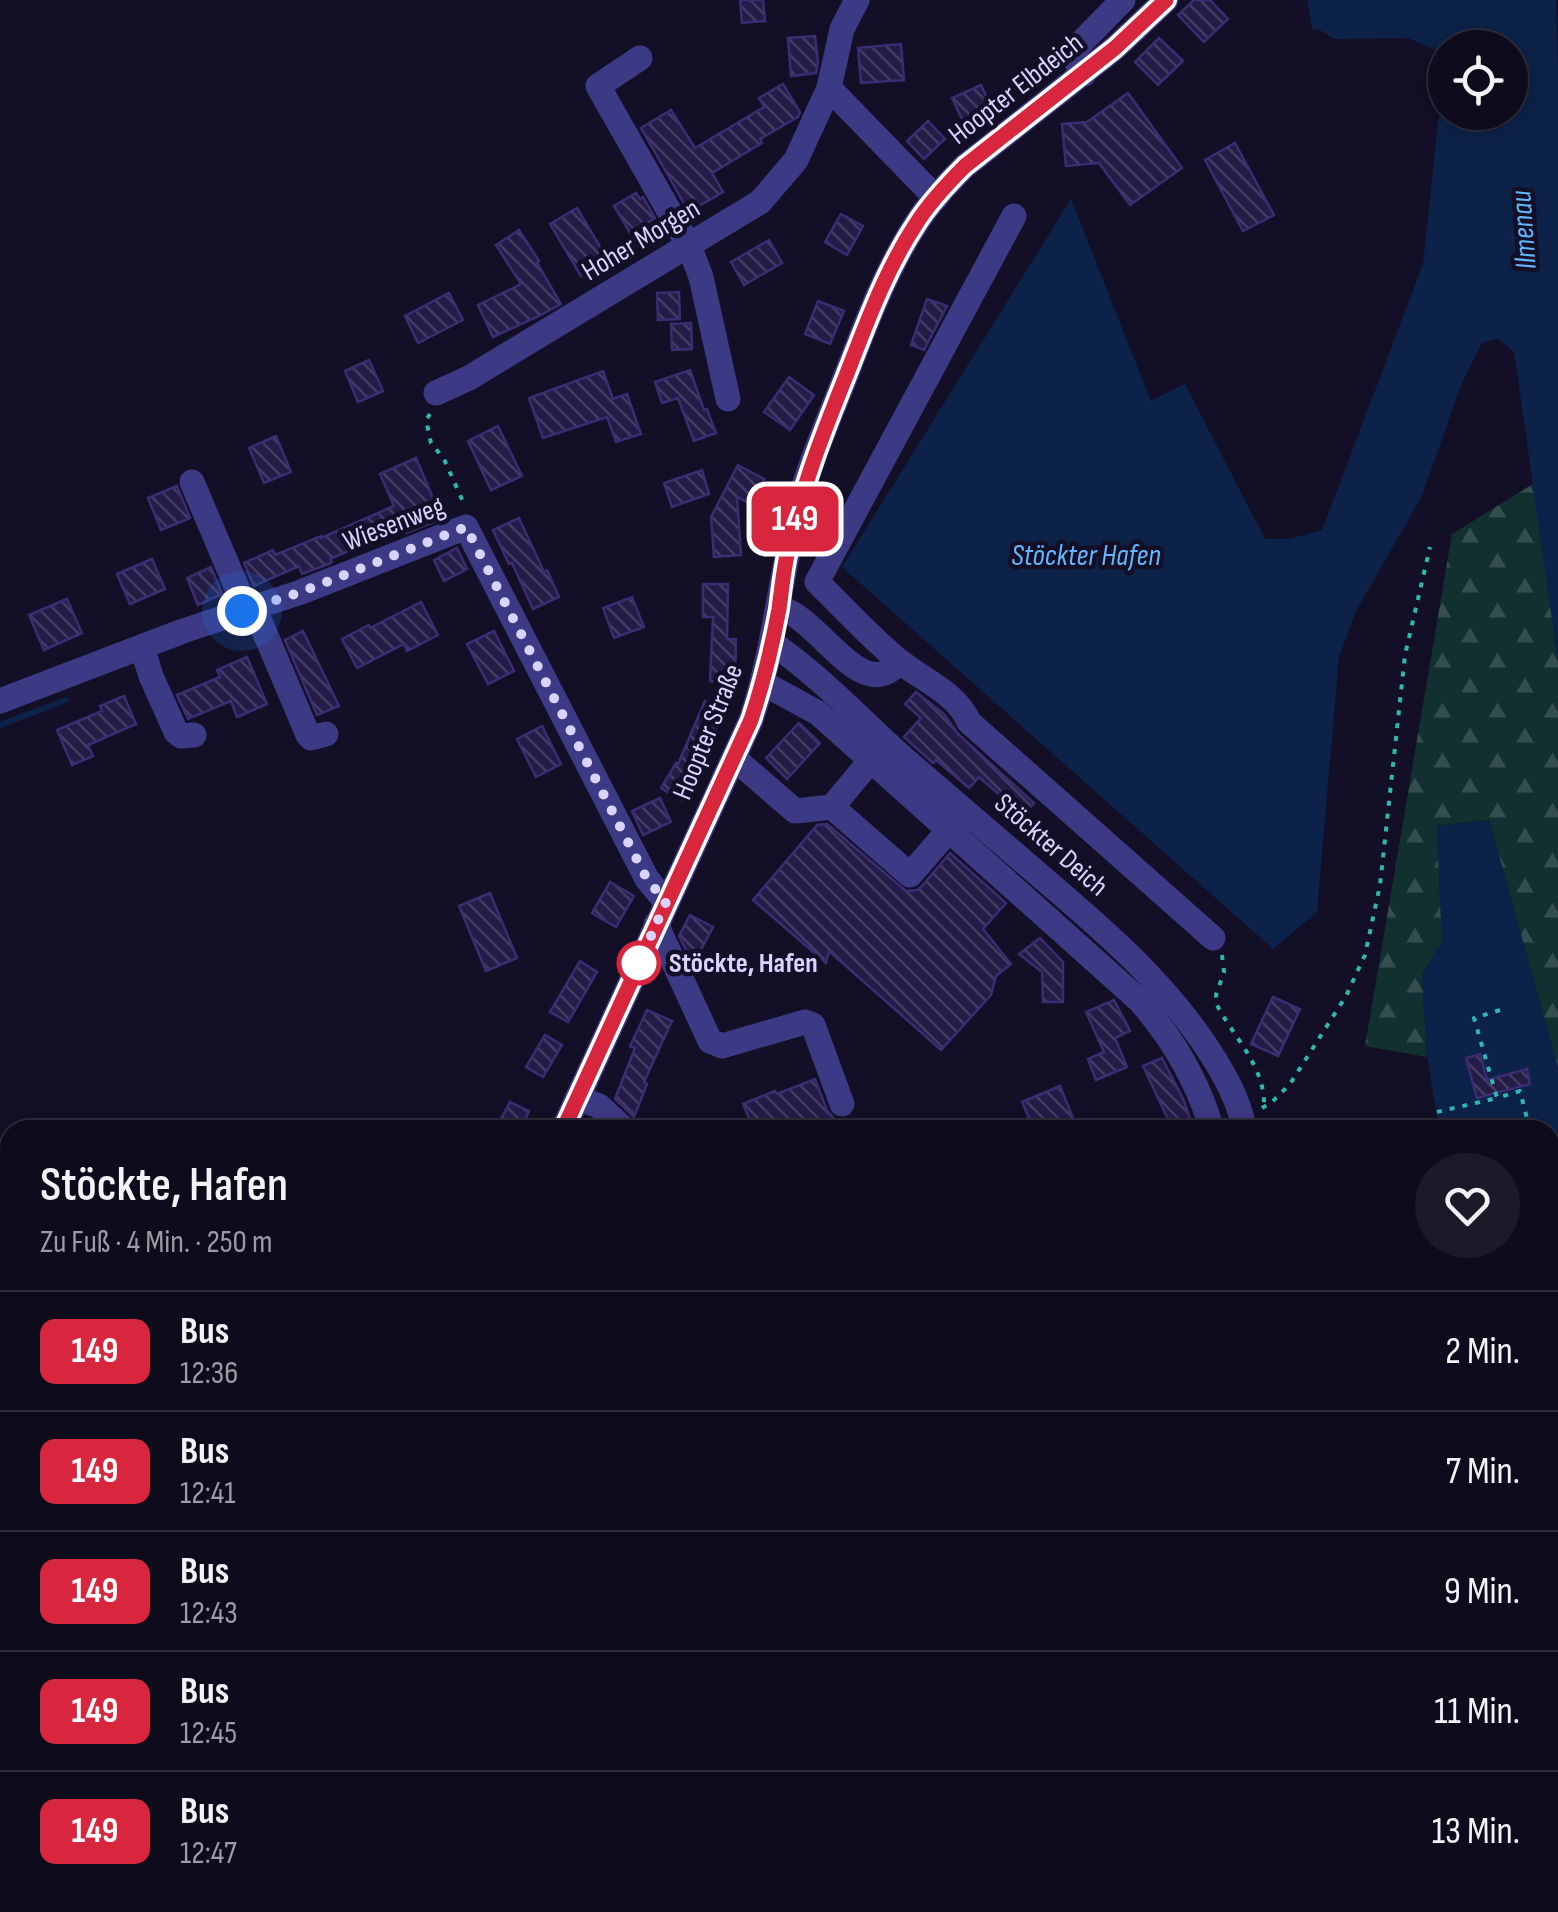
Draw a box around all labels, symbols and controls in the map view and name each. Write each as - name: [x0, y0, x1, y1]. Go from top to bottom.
- street label: Hoopter Elbdeich: [942, 26, 1090, 152]
- map controls: [1428, 30, 1528, 130]
- button: locate: [1428, 30, 1528, 130]
- water label: Ilmenau: [1503, 189, 1545, 271]
- street label: Hoher Morgen: [576, 192, 706, 288]
- line badge: 149: [738, 486, 852, 552]
- street label: Wiesenweg: [339, 490, 449, 558]
- text: 149: [772, 498, 818, 541]
- water label: Stöckter Hafen: [1011, 538, 1161, 574]
- your location: [217, 586, 267, 636]
- street label: Hoopter Straße: [666, 660, 750, 804]
- street label: Stöckter Deich: [988, 787, 1114, 903]
- marker: Stöckte, Hafen: [618, 942, 660, 984]
- place label: Stöckte, Hafen: [669, 947, 818, 980]
- button: heart: [1415, 1153, 1520, 1258]
- text: Stöckte, Hafen: [40, 1157, 288, 1214]
- text: Zu Fuß · 4 Min. · 250 m: [40, 1223, 272, 1262]
- text: Bus: [180, 1309, 229, 1354]
- text: 2 Min.: [1445, 1329, 1520, 1374]
- text: 149: [72, 1330, 118, 1373]
- text: 12:36: [180, 1354, 238, 1393]
- text: Bus: [180, 1429, 229, 1474]
- text: 7 Min.: [1446, 1449, 1520, 1494]
- text: 149: [72, 1450, 118, 1493]
- text: 12:41: [180, 1474, 235, 1513]
- text: Bus: [180, 1549, 229, 1594]
- text: 9 Min.: [1444, 1569, 1520, 1614]
- text: 149: [72, 1570, 118, 1613]
- text: 12:43: [180, 1594, 238, 1633]
- text: Bus: [180, 1669, 229, 1714]
- text: 11 Min.: [1434, 1689, 1520, 1734]
- text: 149: [72, 1690, 118, 1733]
- text: 12:45: [180, 1714, 237, 1753]
- text: Bus: [180, 1789, 229, 1834]
- text: 13 Min.: [1432, 1809, 1520, 1854]
- text: 149: [72, 1810, 118, 1853]
- text: 12:47: [180, 1834, 237, 1873]

